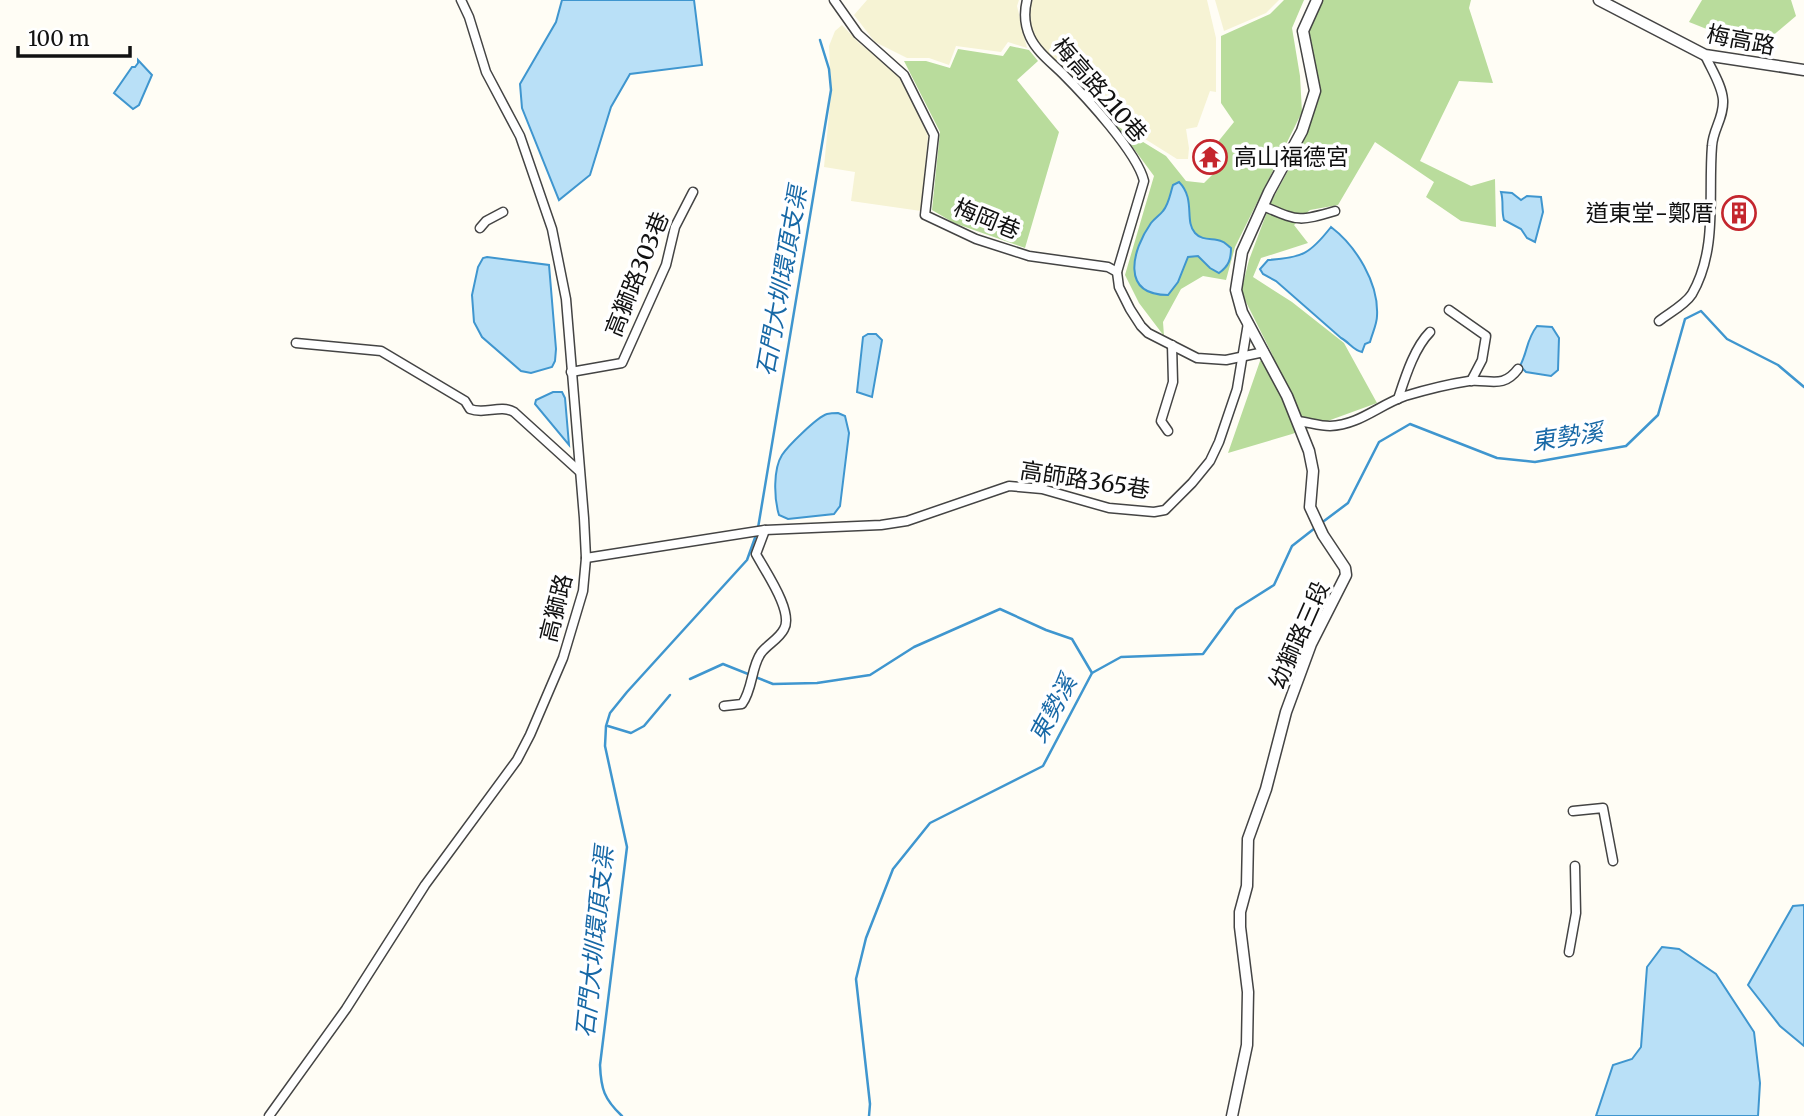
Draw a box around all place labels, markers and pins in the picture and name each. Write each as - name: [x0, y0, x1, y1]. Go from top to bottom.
- temple icon: 高山福德宮: [1191, 138, 1229, 176]
- place label: 高山福德宮: [1234, 142, 1349, 171]
- building icon: 道東堂-鄭厝: [1720, 194, 1758, 232]
- place label: 道東堂-鄭厝: [1586, 198, 1714, 227]

